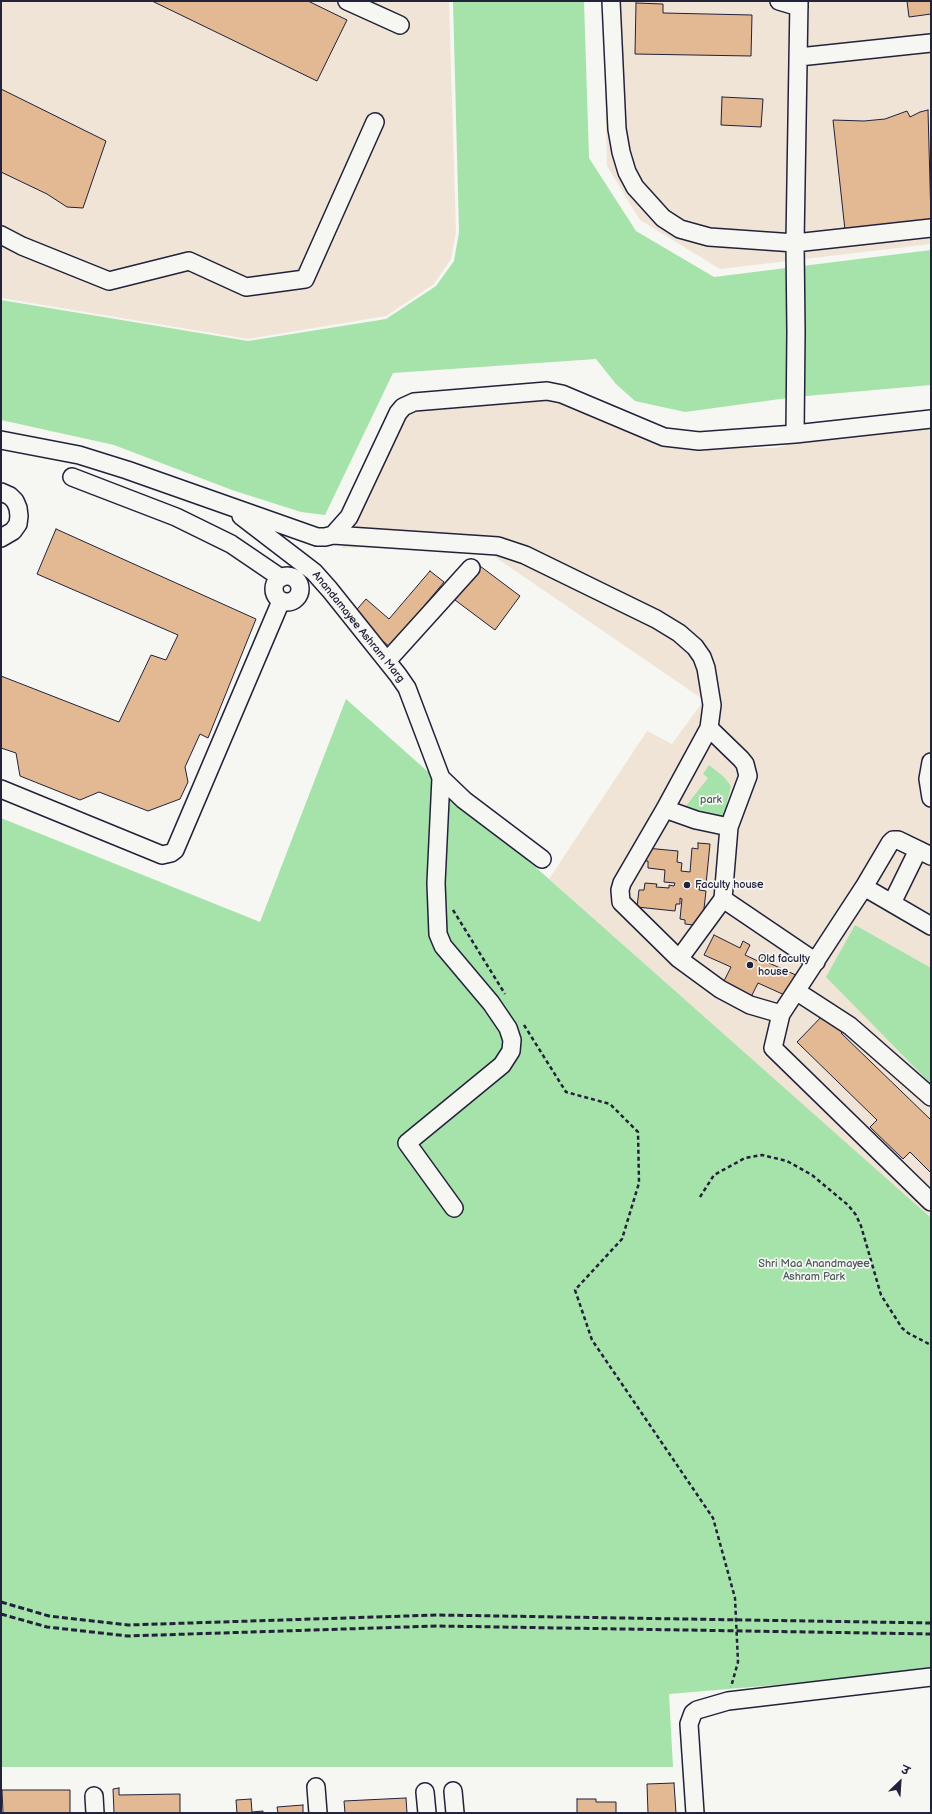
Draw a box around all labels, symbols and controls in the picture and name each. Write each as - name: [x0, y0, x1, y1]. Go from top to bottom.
- street label: Anandamayee Ashram Marg: [309, 569, 407, 685]
- park label: park: [700, 793, 722, 807]
- place label: Faculty house: [695, 878, 764, 892]
- marker: Faculty house: [682, 880, 692, 890]
- place label: Old faculty house: [758, 952, 810, 978]
- marker: Old faculty house: [745, 960, 755, 970]
- park label: Shri Maa Anandmayee Ashram Park: [758, 1257, 870, 1283]
- north arrow: [880, 1762, 920, 1802]
- text: उ: [899, 1763, 911, 1778]

